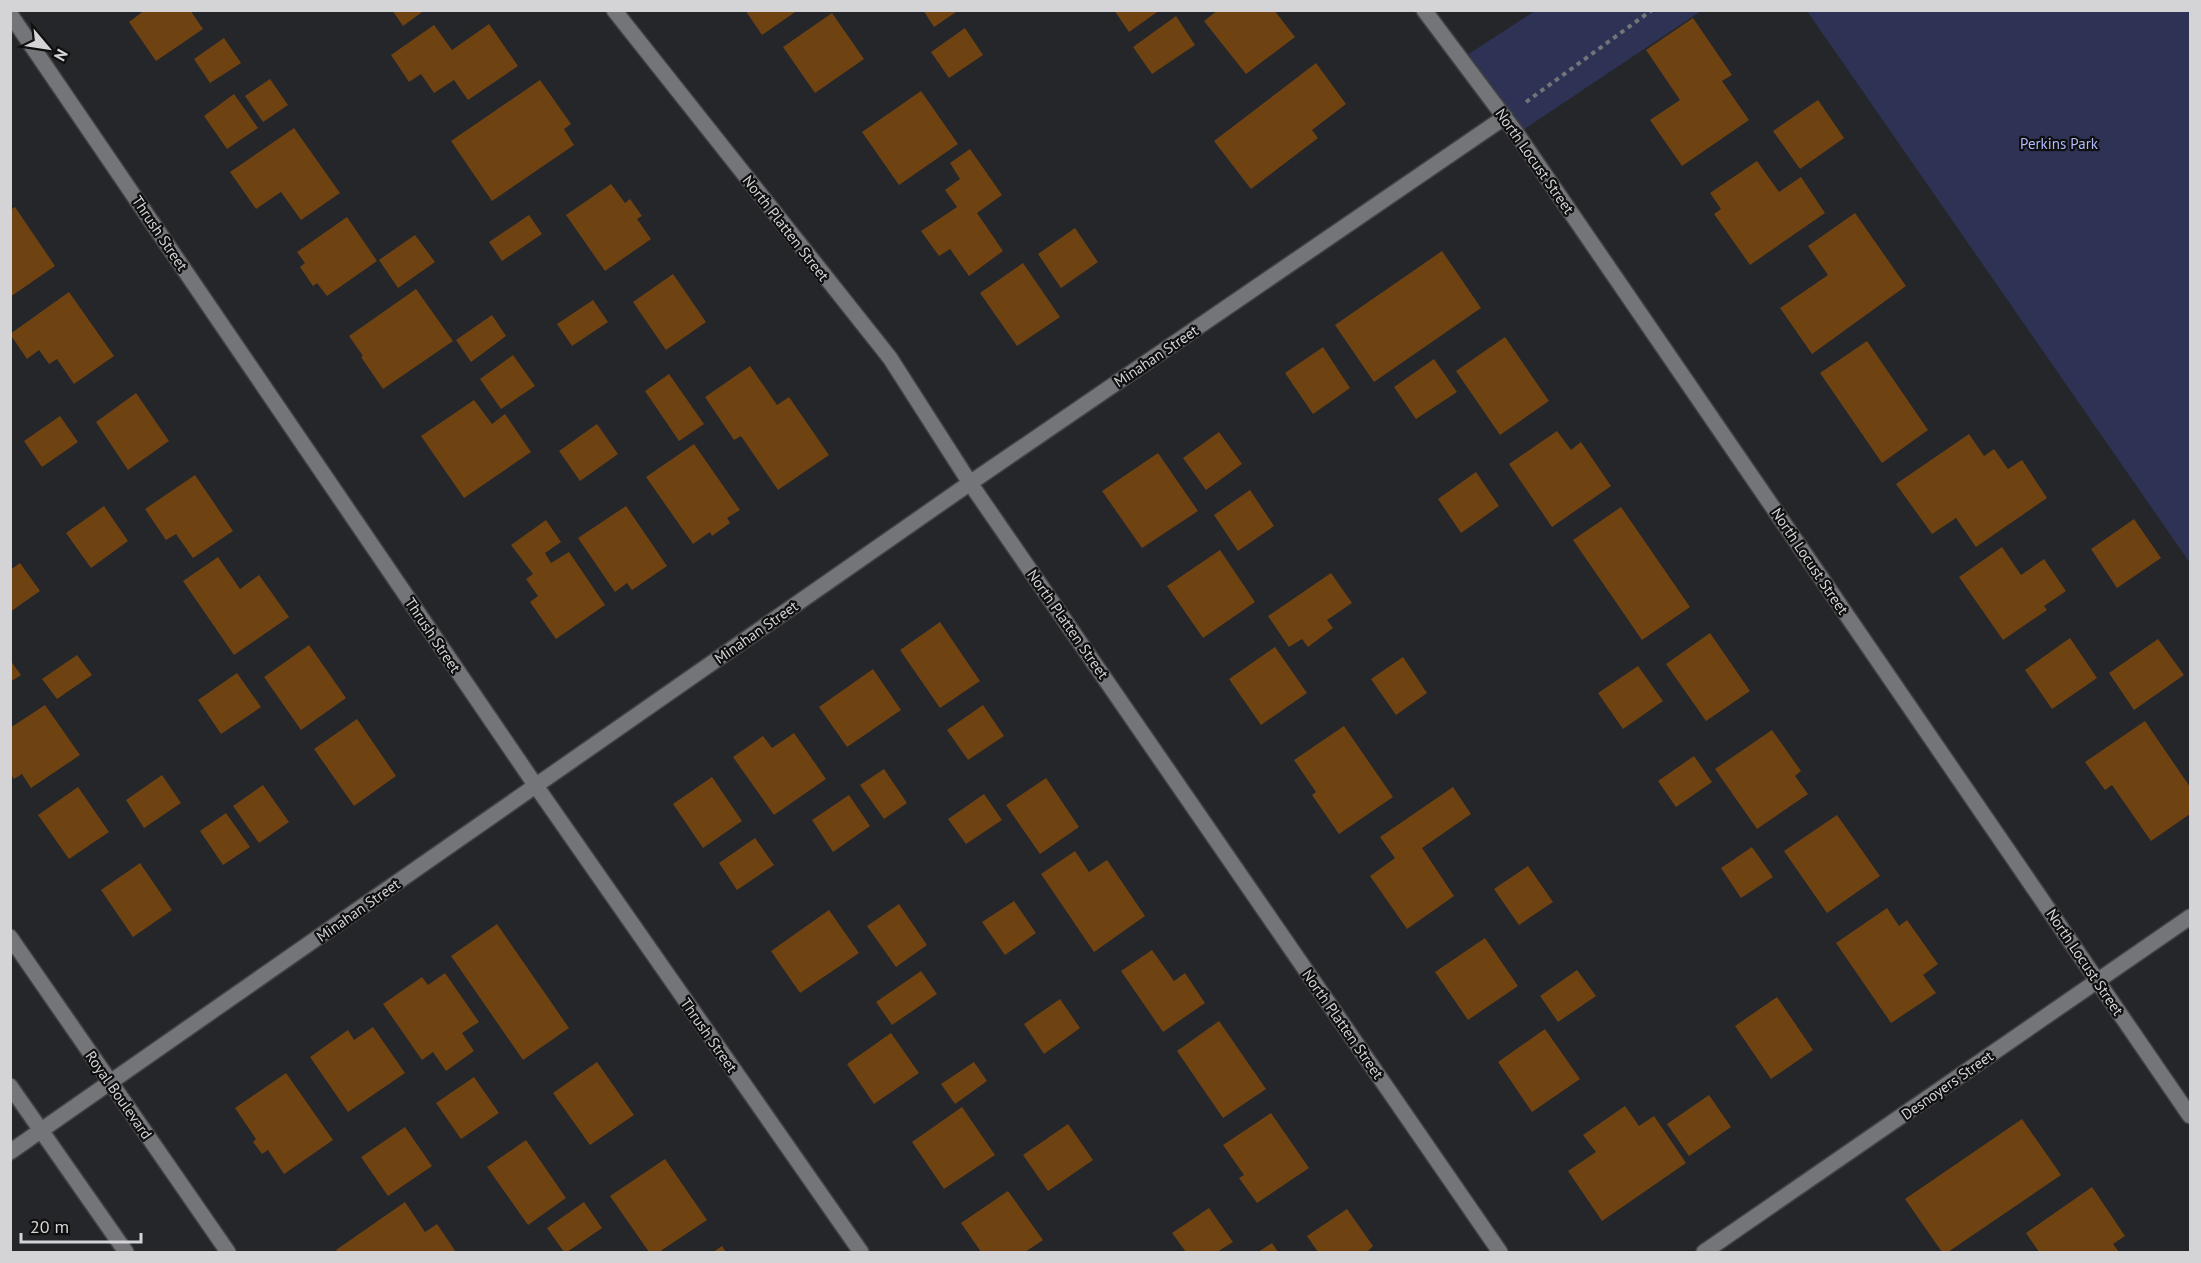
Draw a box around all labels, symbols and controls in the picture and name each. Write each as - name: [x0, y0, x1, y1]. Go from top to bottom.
- north arrow: [18, 18, 78, 78]
- text: N: [50, 46, 72, 65]
- street label: North Locust Street: [1492, 105, 1578, 217]
- park label: Perkins Park: [2020, 134, 2099, 153]
- street label: North Platten Street: [739, 171, 833, 285]
- street label: Thrush Street: [128, 192, 192, 274]
- street label: Minahan Street: [1110, 321, 1202, 391]
- street label: North Locust Street: [1767, 504, 1853, 618]
- street label: North Platten Street: [1023, 566, 1113, 682]
- street label: Thrush Street: [401, 594, 465, 676]
- street label: Minahan Street: [711, 596, 801, 668]
- street label: Minahan Street: [313, 874, 403, 946]
- street label: North Locust Street: [2042, 905, 2128, 1019]
- street label: North Platten Street: [1298, 966, 1388, 1082]
- street label: Thrush Street: [676, 994, 742, 1076]
- street label: Desnoyers Street: [1897, 1046, 1997, 1124]
- street label: Royal Boulevard: [82, 1047, 156, 1143]
- scale bar: [21, 1206, 141, 1244]
- text: 20 m: [30, 1215, 69, 1238]

